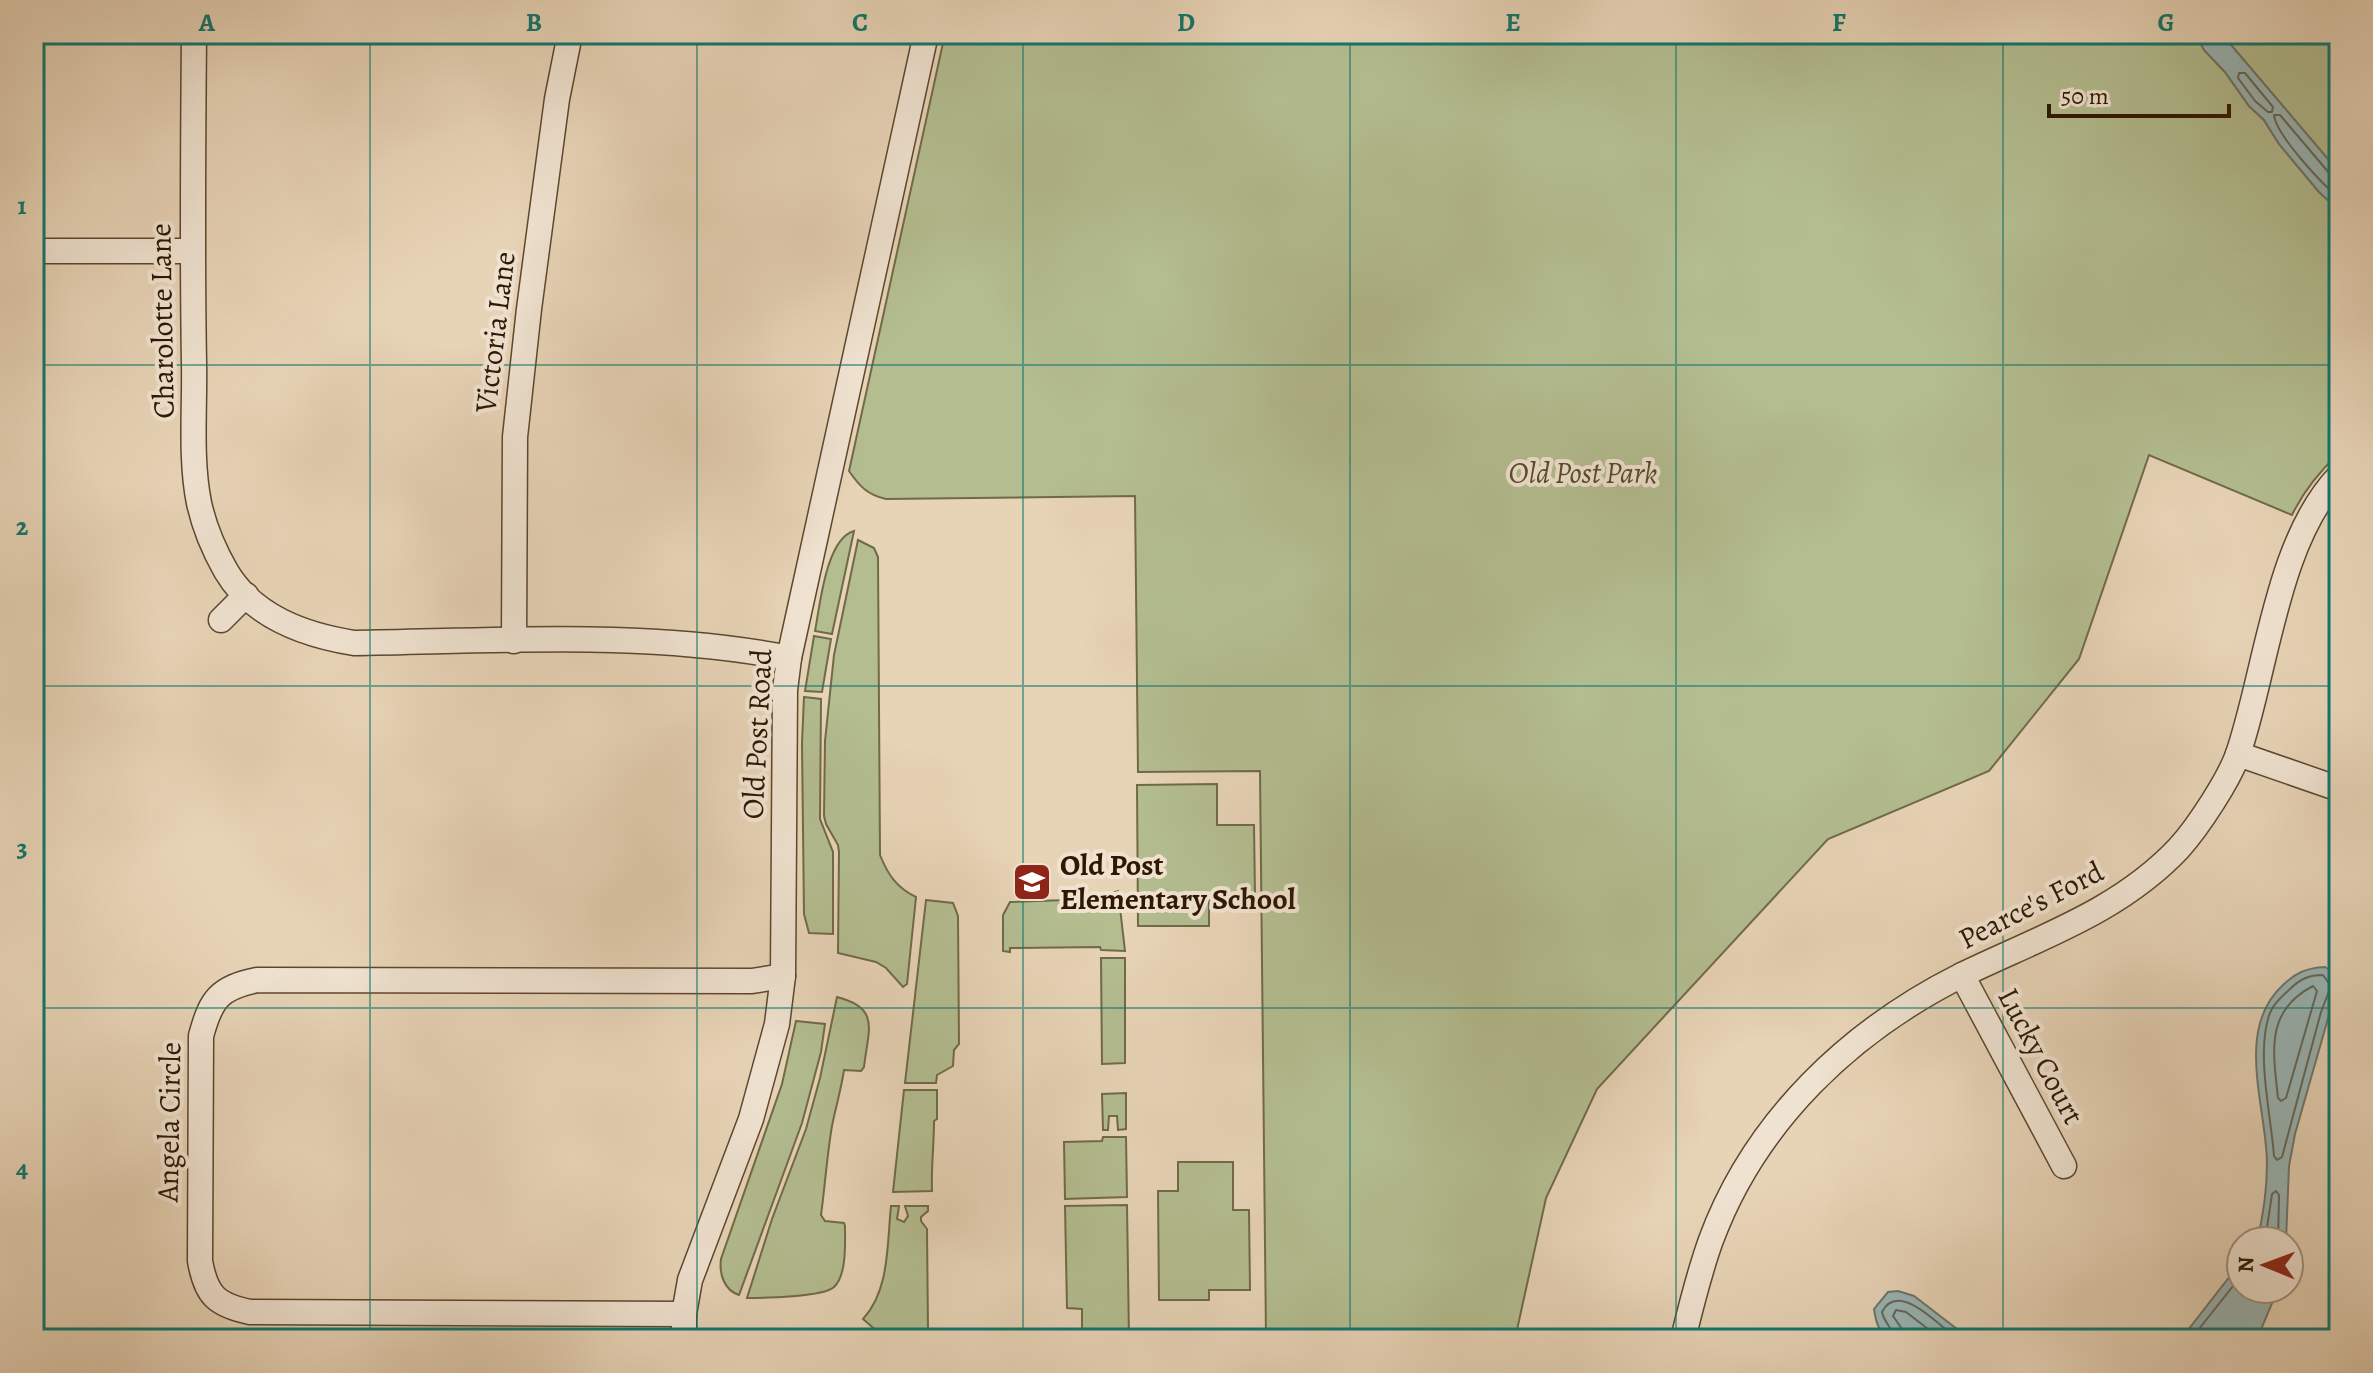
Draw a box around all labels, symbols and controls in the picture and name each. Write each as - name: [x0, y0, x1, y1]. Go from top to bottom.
- text: A: [198, 5, 216, 40]
- text: B: [526, 5, 542, 40]
- text: C: [852, 5, 868, 40]
- text: D: [1177, 5, 1195, 40]
- text: E: [1505, 5, 1521, 40]
- text: F: [1832, 5, 1846, 40]
- text: G: [2157, 5, 2175, 40]
- scale bar: [2049, 68, 2229, 118]
- text: 50 m: [2061, 80, 2109, 112]
- text: 1: [17, 188, 27, 223]
- street label: Charolotte Lane: [140, 223, 184, 419]
- street label: Victoria Lane: [465, 249, 525, 416]
- park label: Old Post Park: [1509, 453, 1657, 493]
- text: 2: [16, 509, 29, 544]
- street label: Old Post Road: [733, 647, 781, 820]
- text: 3: [16, 830, 28, 865]
- place label: Old Post Elementary School: [1060, 845, 1296, 919]
- street label: Pearce's Ford: [1952, 851, 2111, 959]
- school or university icon: Old Post Elementary School: [1011, 861, 1053, 903]
- street label: Lucky Court: [1988, 981, 2094, 1131]
- street label: Angela Circle: [148, 1041, 190, 1204]
- text: 4: [16, 1151, 28, 1186]
- north arrow: [2225, 1225, 2305, 1305]
- text: N: [2231, 1256, 2261, 1273]

